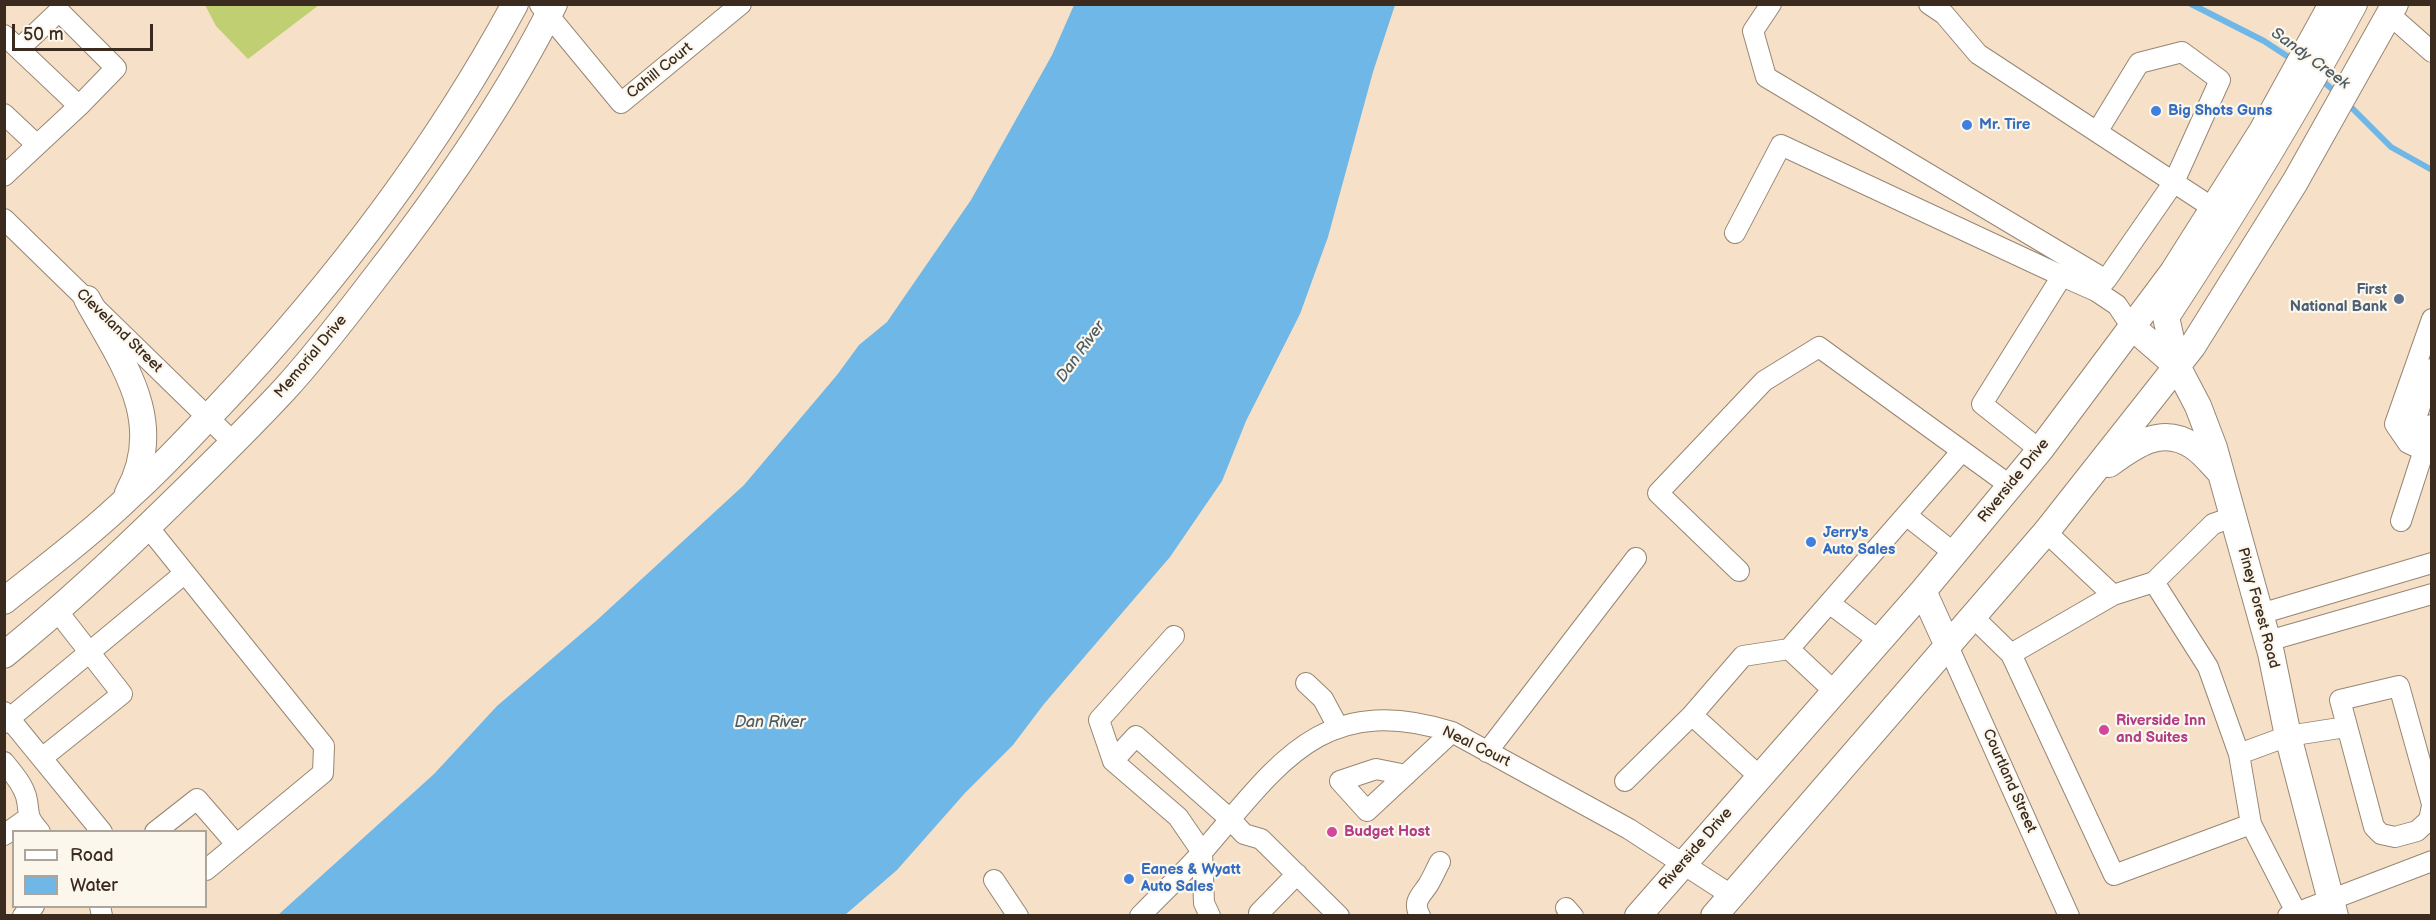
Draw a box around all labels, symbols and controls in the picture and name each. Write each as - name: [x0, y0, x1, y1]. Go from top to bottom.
- scale bar: [15, 12, 156, 50]
- text: 50 m: [23, 24, 64, 45]
- water label: Sandy Creek: [2267, 24, 2353, 94]
- street label: Cahill Court: [624, 39, 696, 103]
- place label: Big Shots Guns: [2168, 102, 2272, 120]
- marker: Big Shots Guns: [2149, 104, 2163, 118]
- place label: Mr. Tire: [1979, 116, 2030, 134]
- marker: Mr. Tire: [1960, 118, 1974, 132]
- place label: First National Bank: [2290, 281, 2387, 316]
- street label: Cleveland Street: [72, 285, 166, 377]
- marker: First National Bank: [2392, 292, 2406, 306]
- street label: Memorial Drive: [271, 312, 351, 402]
- water label: Dan River: [1052, 318, 1110, 386]
- street label: Riverside Drive: [1975, 435, 2053, 527]
- place label: Jerry's Auto Sales: [1823, 524, 1895, 559]
- marker: Jerry's Auto Sales: [1804, 535, 1818, 549]
- street label: Piney Forest Road: [2233, 546, 2283, 670]
- place label: Riverside Inn and Suites: [2116, 712, 2206, 747]
- water label: Dan River: [735, 713, 805, 733]
- street label: Neal Court: [1439, 723, 1513, 771]
- marker: Riverside Inn and Suites: [2097, 723, 2111, 737]
- street label: Courtland Street: [1978, 726, 2040, 836]
- street label: Riverside Drive: [1656, 804, 1736, 894]
- place label: Budget Host: [1344, 823, 1430, 841]
- marker: Budget Host: [1325, 825, 1339, 839]
- legend: [12, 830, 207, 908]
- text: Road: [70, 845, 114, 866]
- place label: Eanes & Wyatt Auto Sales: [1141, 861, 1241, 896]
- marker: Eanes & Wyatt Auto Sales: [1122, 872, 1136, 886]
- text: Water: [70, 875, 118, 896]

